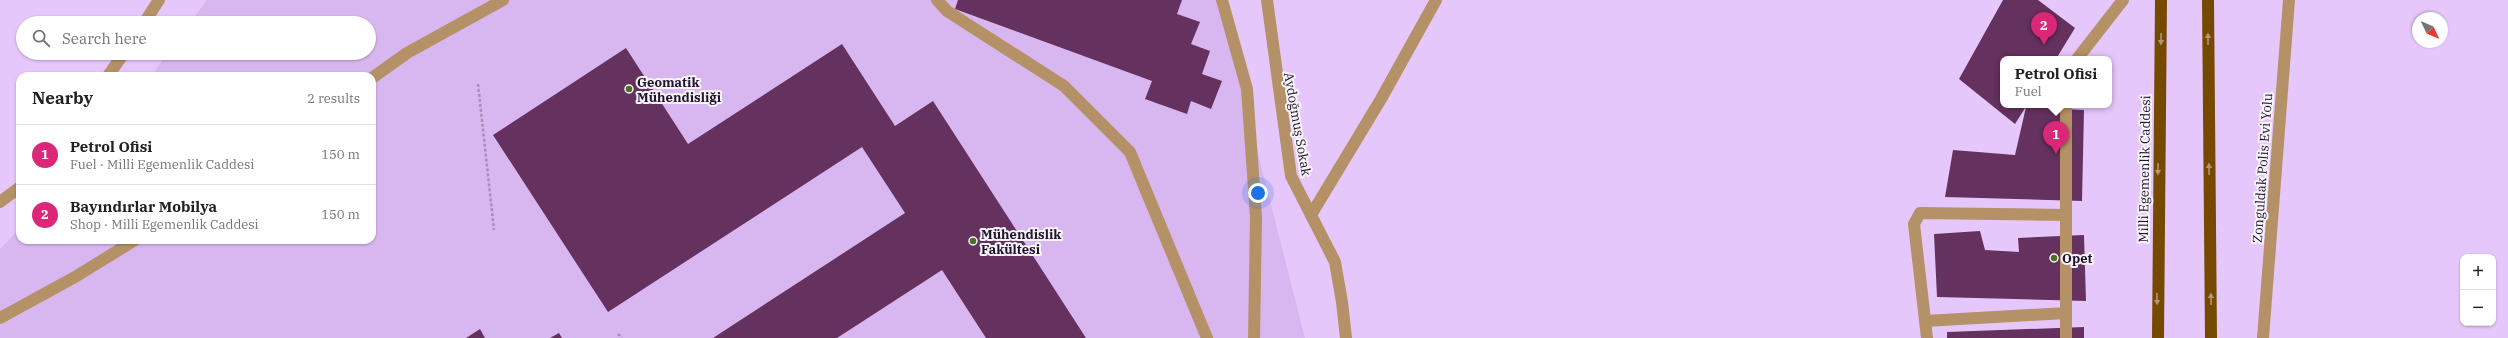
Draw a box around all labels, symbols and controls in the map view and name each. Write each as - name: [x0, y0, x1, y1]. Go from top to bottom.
- pin: 2: [2031, 12, 2057, 45]
- north arrow: [2412, 12, 2448, 48]
- search box: [16, 16, 376, 60]
- icon: search: [30, 27, 52, 49]
- text: Search here: [62, 29, 147, 48]
- one-way arrow: [2205, 32, 2211, 45]
- one-way arrow: [2158, 33, 2164, 46]
- popup: [2000, 56, 2112, 108]
- text: Petrol Ofisi: [2015, 64, 2097, 83]
- street label: Aydoğmuş Sokak: [1280, 71, 1315, 178]
- place label: Geomatik Mühendisliği: [637, 74, 722, 106]
- text: Fuel: [2015, 83, 2042, 100]
- marker: Geomatik Mühendisliği: [624, 84, 634, 94]
- text: Nearby: [32, 87, 93, 109]
- text: 2 results: [307, 90, 360, 107]
- street label: Zonguldak Polis Evi Yolu: [2249, 93, 2276, 243]
- street label: Milli Egemenlik Caddesi: [2135, 95, 2154, 243]
- pin: 1: [2043, 121, 2069, 154]
- text: Petrol Ofisi: [70, 137, 152, 156]
- text: 1: [41, 146, 49, 163]
- text: 150 m: [321, 146, 360, 163]
- text: Fuel · Milli Egemenlik Caddesi: [70, 156, 254, 173]
- one-way arrow: [2206, 162, 2212, 175]
- one-way arrow: [2155, 163, 2162, 175]
- your location: [1248, 183, 1268, 203]
- text: Bayındırlar Mobilya: [70, 197, 217, 216]
- text: 2: [41, 206, 49, 223]
- text: 150 m: [321, 206, 360, 223]
- text: Shop · Milli Egemenlik Caddesi: [70, 216, 259, 233]
- place label: Mühendislik Fakültesi: [981, 226, 1062, 258]
- marker: Mühendislik Fakültesi: [968, 236, 978, 246]
- place label: Opet: [2062, 250, 2093, 267]
- marker: Opet: [2049, 253, 2059, 263]
- map controls: [2460, 254, 2496, 326]
- button: +: [2460, 254, 2496, 290]
- button: −: [2460, 290, 2496, 326]
- one-way arrow: [2208, 292, 2214, 305]
- one-way arrow: [2154, 293, 2160, 306]

